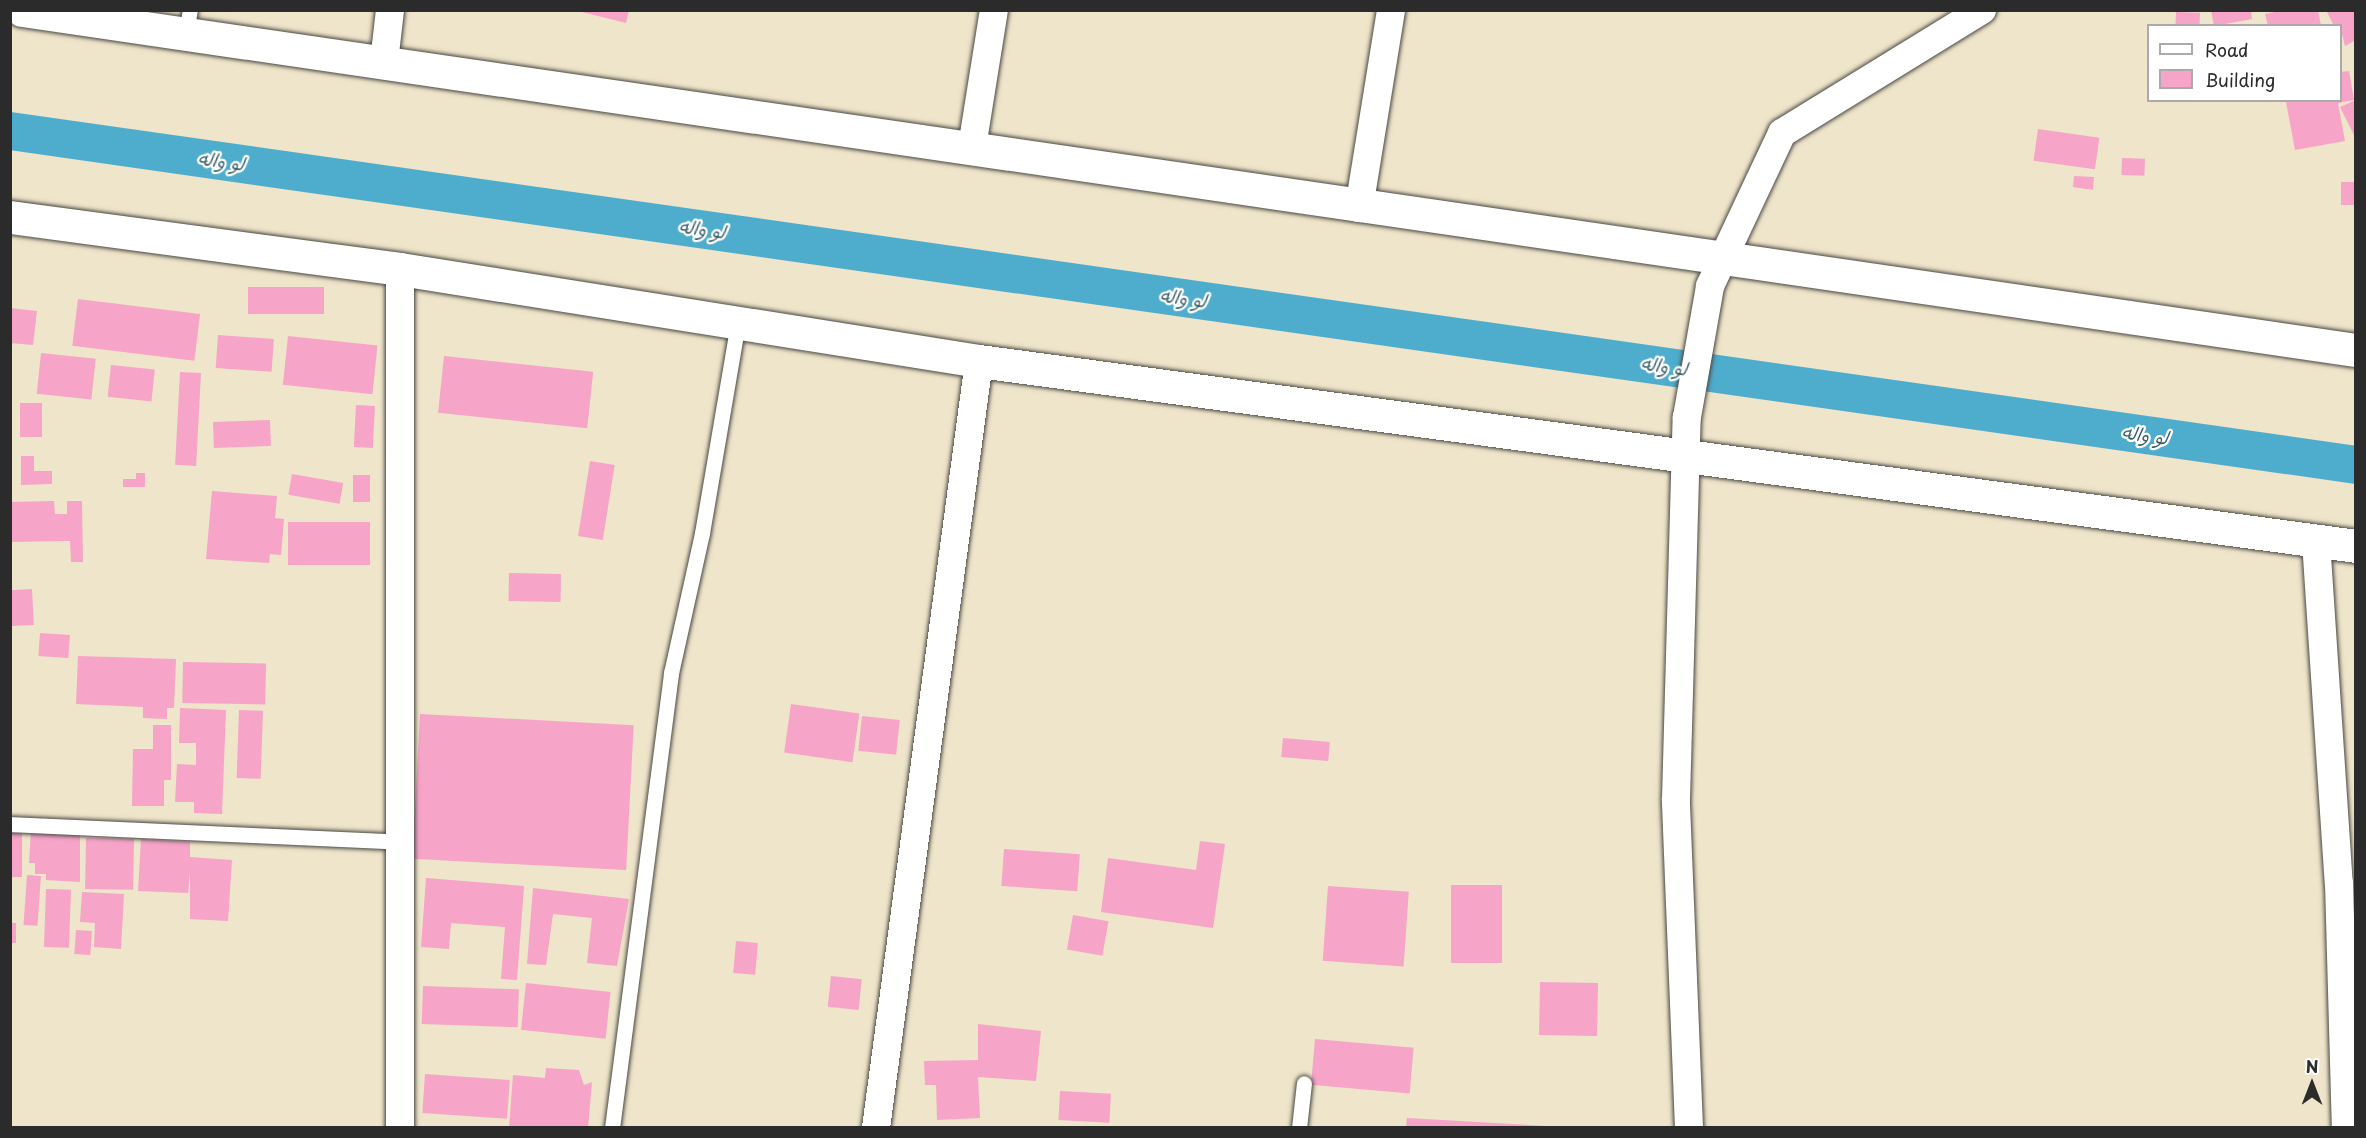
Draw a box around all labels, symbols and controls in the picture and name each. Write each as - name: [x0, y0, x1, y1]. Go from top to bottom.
- legend: [2147, 24, 2342, 102]
- text: Road: [2205, 36, 2249, 63]
- text: Building: [2205, 66, 2275, 93]
- water label: لو واله: [197, 147, 245, 175]
- water label: لو واله: [678, 215, 726, 243]
- water label: لو واله: [1159, 284, 1207, 312]
- water label: لو واله: [1640, 352, 1688, 380]
- water label: لو واله: [2121, 421, 2169, 449]
- north arrow: [2282, 1054, 2342, 1114]
- text: N: [2306, 1054, 2318, 1078]

